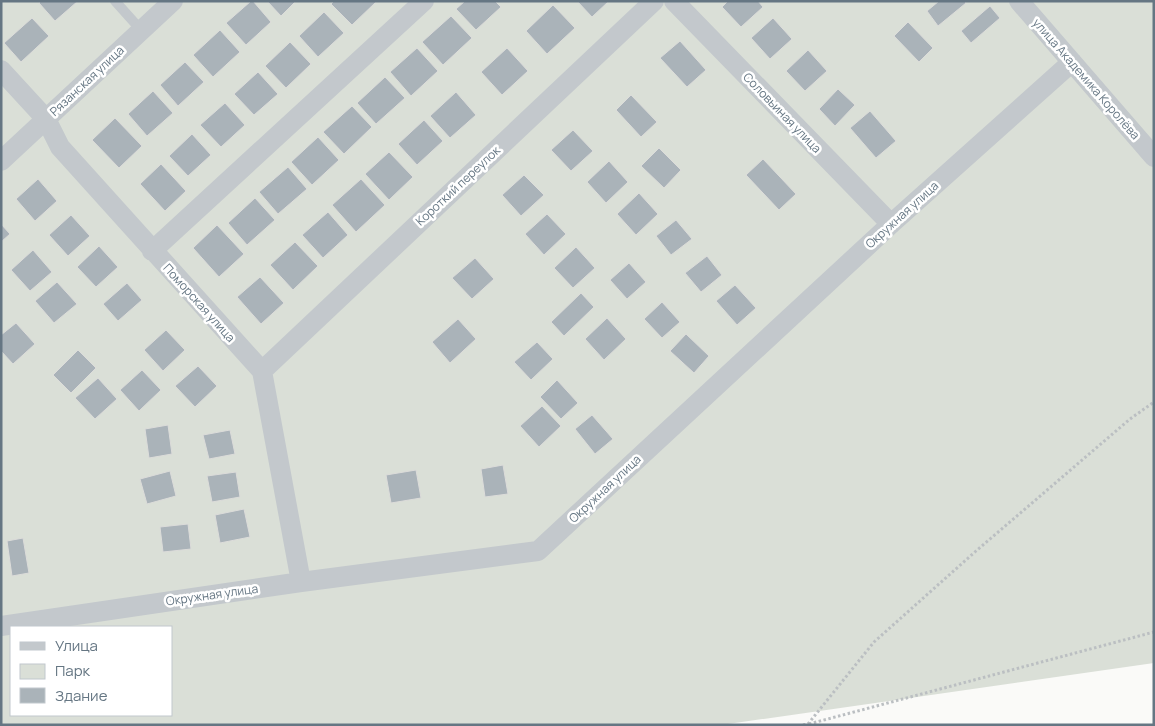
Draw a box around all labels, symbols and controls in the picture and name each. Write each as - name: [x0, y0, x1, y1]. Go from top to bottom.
- street label: улица Академика Королёва: [1029, 14, 1144, 143]
- street label: Рязанская улица: [46, 42, 128, 120]
- street label: Соловьиная улица: [739, 69, 825, 157]
- street label: Короткий переулок: [412, 141, 504, 229]
- street label: Окружная улица: [861, 177, 942, 252]
- street label: Поморская улица: [160, 260, 239, 346]
- street label: Окружная улица: [565, 451, 644, 527]
- street label: Окружная улица: [165, 580, 259, 609]
- legend: [10, 626, 172, 716]
- text: Улица: [55, 635, 98, 656]
- text: Парк: [55, 660, 91, 681]
- text: Здание: [55, 685, 108, 706]

